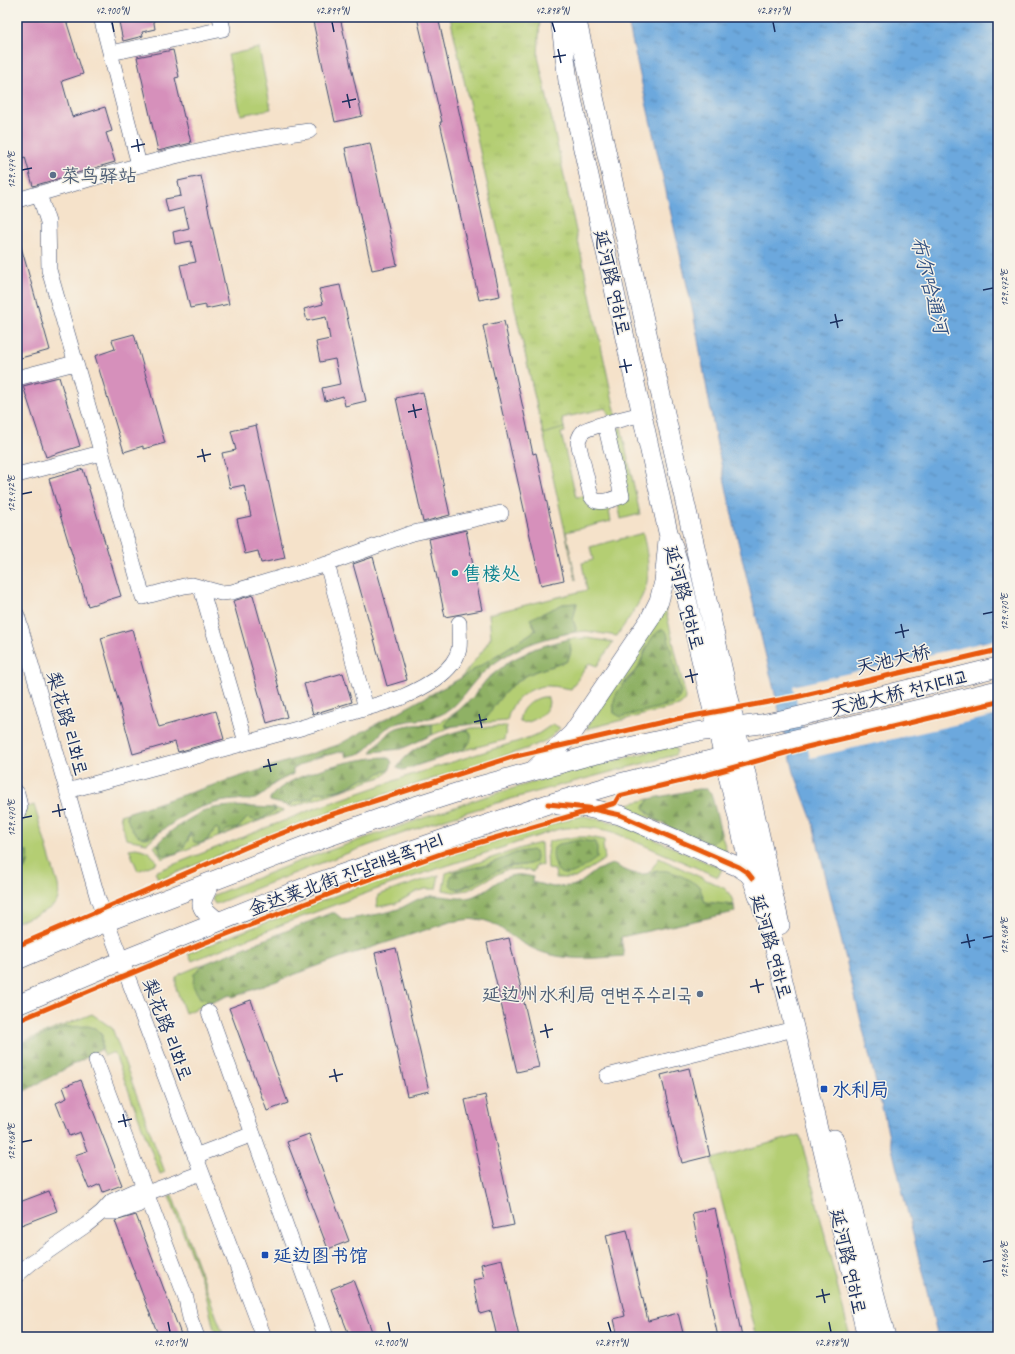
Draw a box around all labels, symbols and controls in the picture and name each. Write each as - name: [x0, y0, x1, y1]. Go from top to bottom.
- text: 42.900°N: [95, 4, 131, 17]
- text: 42.899°N: [315, 4, 351, 17]
- text: 42.898°N: [535, 4, 571, 17]
- text: 42.897°N: [756, 4, 792, 17]
- text: 129.474°E: [5, 150, 18, 189]
- place label: 菜鸟驿站: [61, 164, 137, 188]
- marker: 菜鸟驿站: [48, 170, 58, 180]
- street label: 延河路 연하로: [588, 227, 636, 337]
- water label: 布尔哈通河: [905, 234, 954, 340]
- text: 129.472°E: [998, 268, 1011, 307]
- text: 129.472°E: [5, 474, 18, 513]
- street label: 延河路 연하로: [659, 542, 710, 652]
- place label: 售楼处: [463, 562, 520, 586]
- marker: 售楼处: [450, 568, 460, 578]
- text: 129.470°E: [998, 592, 1011, 631]
- street label: 天池大桥: [853, 640, 933, 680]
- street label: 天池大桥 천지대교: [828, 664, 971, 722]
- street label: 梨花路 리화로: [41, 668, 93, 778]
- text: 129.470°E: [5, 798, 18, 837]
- street label: 金达莱北街 진달래북쪽거리: [245, 828, 448, 922]
- street label: 延河路 연하로: [745, 891, 797, 1001]
- text: 129.468°E: [998, 916, 1011, 955]
- street label: 梨花路 리화로: [137, 975, 198, 1084]
- place label: 延边州水利局 연변주수리국: [482, 983, 692, 1007]
- marker: 延边州水利局 연변주수리국: [695, 989, 705, 999]
- place label: 水利局: [832, 1078, 889, 1102]
- marker: 水利局: [819, 1084, 829, 1094]
- text: 129.468°E: [5, 1122, 18, 1161]
- street label: 延河路 연하로: [824, 1206, 872, 1316]
- text: 129.466°E: [998, 1240, 1011, 1279]
- place label: 延边图书馆: [273, 1244, 368, 1268]
- marker: 延边图书馆: [260, 1250, 270, 1260]
- text: 42.901°N: [153, 1336, 189, 1349]
- text: 42.900°N: [373, 1336, 409, 1349]
- text: 42.899°N: [594, 1336, 630, 1349]
- text: 42.898°N: [814, 1336, 850, 1349]

